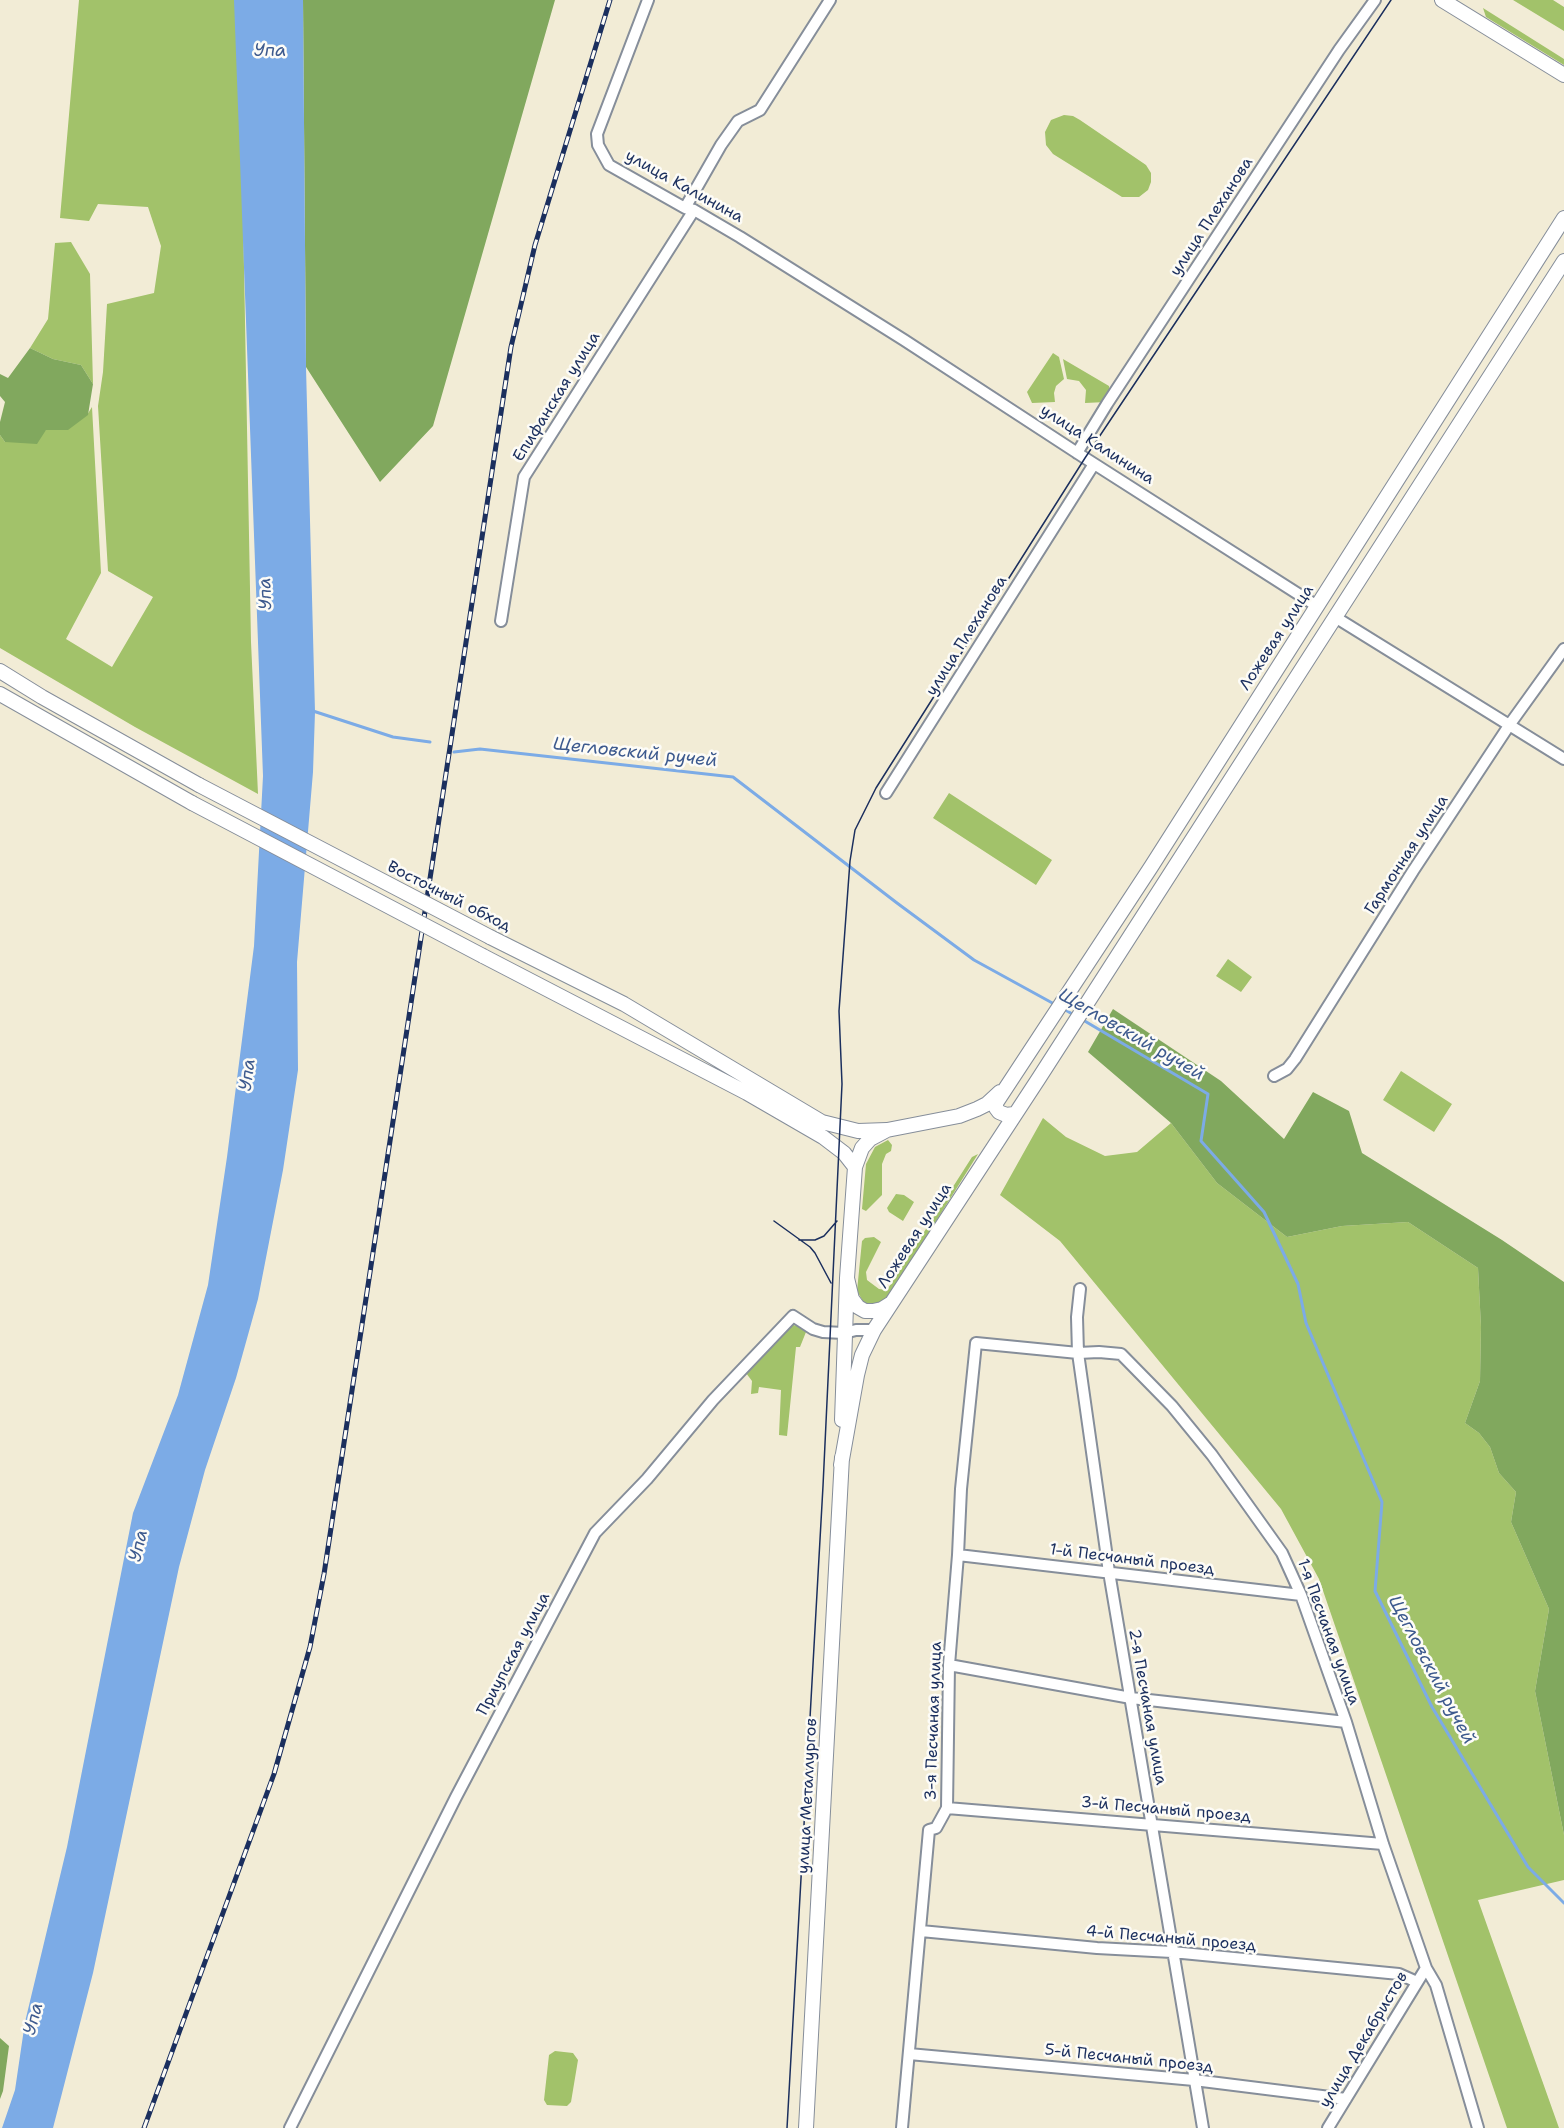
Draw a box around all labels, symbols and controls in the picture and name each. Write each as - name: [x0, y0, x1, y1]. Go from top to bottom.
- water label: Упа: [254, 40, 286, 62]
- street label: улица Калинина: [622, 147, 746, 227]
- street label: улица Плеханова: [1166, 154, 1258, 280]
- street label: Епифанская улица: [509, 329, 605, 465]
- street label: улица Калинина: [1036, 401, 1158, 489]
- street label: улица Плеханова: [922, 572, 1012, 700]
- water label: Упа: [255, 577, 277, 611]
- street label: Ложевая улица: [1236, 582, 1318, 694]
- water label: Щегловский ручей: [552, 734, 718, 772]
- street label: Гармонная улица: [1361, 792, 1453, 918]
- street label: Восточный обход: [384, 857, 514, 937]
- water label: Щегловский ручей: [1054, 984, 1208, 1086]
- water label: Упа: [235, 1057, 261, 1093]
- street label: Ложевая улица: [874, 1180, 956, 1292]
- water label: Упа: [125, 1528, 153, 1564]
- street label: 1-й Песчаный проезд: [1048, 1540, 1216, 1580]
- street label: 1-я Песчаная улица: [1293, 1556, 1363, 1708]
- street label: Приупская улица: [473, 1589, 555, 1719]
- water label: Щегловский ручей: [1383, 1592, 1479, 1748]
- street label: 2-я Песчаная улица: [1124, 1627, 1170, 1787]
- street label: 3-я Песчаная улица: [922, 1641, 946, 1801]
- street label: улица Металлургов: [794, 1718, 822, 1874]
- street label: 3-й Песчаный проезд: [1080, 1793, 1252, 1827]
- street label: 4-й Песчаный проезд: [1085, 1922, 1257, 1956]
- street label: улица Декабристов: [1316, 1969, 1412, 2111]
- water label: Упа: [19, 2001, 49, 2037]
- street label: 5-й Песчаный проезд: [1044, 2041, 1214, 2077]

